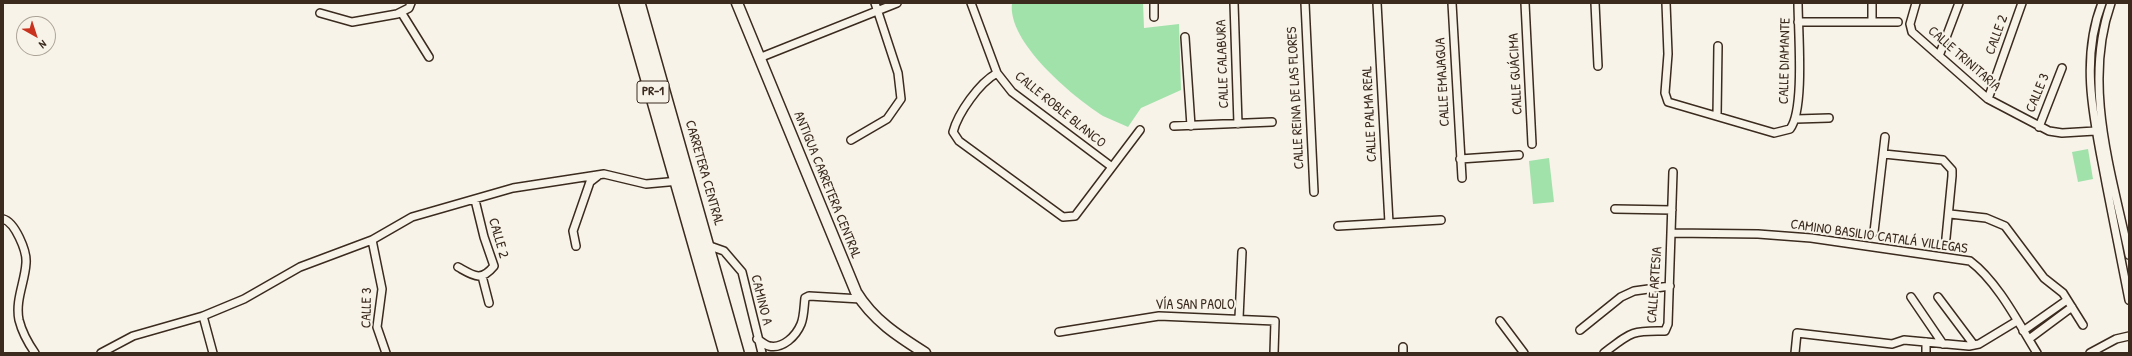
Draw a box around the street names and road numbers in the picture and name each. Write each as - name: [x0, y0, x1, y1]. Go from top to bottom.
- street label: CALLE 2: [1982, 13, 2012, 57]
- street label: CALLE DIAMANTE: [1776, 18, 1794, 104]
- street label: CALLE CALABURA: [1213, 19, 1233, 109]
- street label: CALLE TRINITARIA: [1924, 23, 2004, 95]
- street label: CALLE REINA DE LAS FLORES: [1284, 26, 1308, 170]
- street label: CALLE GUÁCIMA: [1505, 33, 1527, 115]
- street label: CALLE EMAJAGUA: [1432, 37, 1454, 127]
- street label: CALLE PALMA REAL: [1359, 66, 1381, 162]
- street label: CALLE ROBLE BLANCO: [1011, 68, 1109, 152]
- street label: CALLE 3: [2023, 71, 2053, 115]
- road number: PR-1: [637, 81, 669, 103]
- street label: ANTIGUA CARRETERA CENTRAL: [790, 109, 864, 261]
- street label: CARRETERA CENTRAL: [681, 118, 727, 228]
- street label: CALLE 2: [484, 216, 512, 260]
- street label: CAMINO BASILIO CATALÁ VILLEGAS: [1789, 216, 1969, 258]
- street label: CALLE ARTESIA: [1644, 246, 1666, 324]
- street label: CAMINO A: [747, 273, 775, 327]
- street label: CALLE 3: [358, 288, 376, 328]
- street label: VÍA SAN PAOLO: [1155, 297, 1235, 313]

